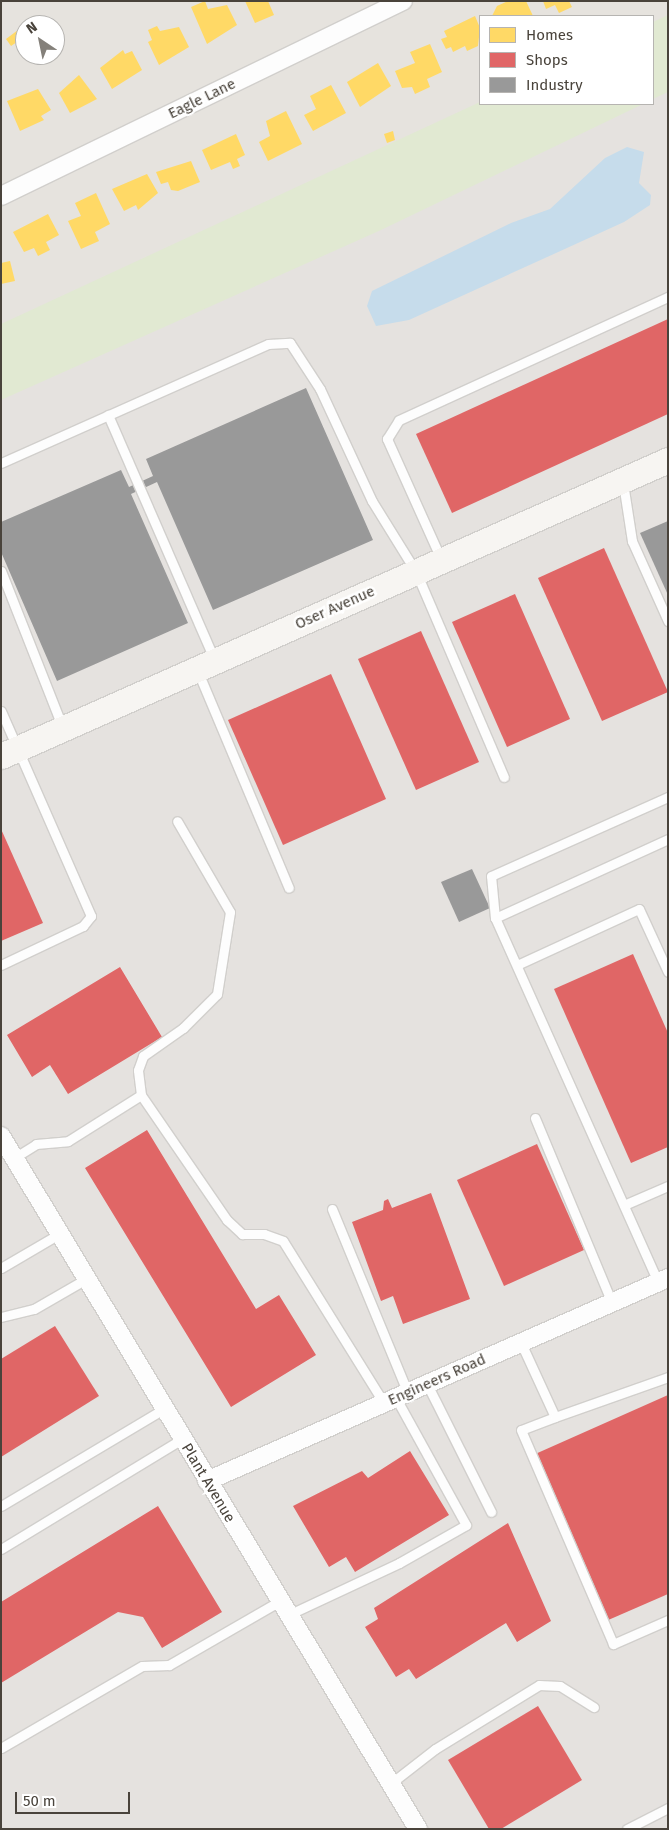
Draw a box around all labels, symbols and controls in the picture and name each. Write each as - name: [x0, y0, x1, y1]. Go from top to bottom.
- north arrow: [15, 15, 65, 65]
- legend: [479, 15, 654, 105]
- text: N: [23, 18, 40, 38]
- text: Homes: [526, 26, 573, 44]
- text: Shops: [526, 51, 568, 69]
- street label: Eagle Lane: [165, 75, 239, 123]
- text: Industry: [526, 76, 583, 94]
- street label: Oser Avenue: [292, 582, 378, 634]
- street label: Engineers Road: [385, 1350, 489, 1410]
- street label: Plant Avenue: [177, 1440, 239, 1526]
- scale bar: [18, 1782, 132, 1814]
- text: 50 m: [23, 1792, 56, 1810]

